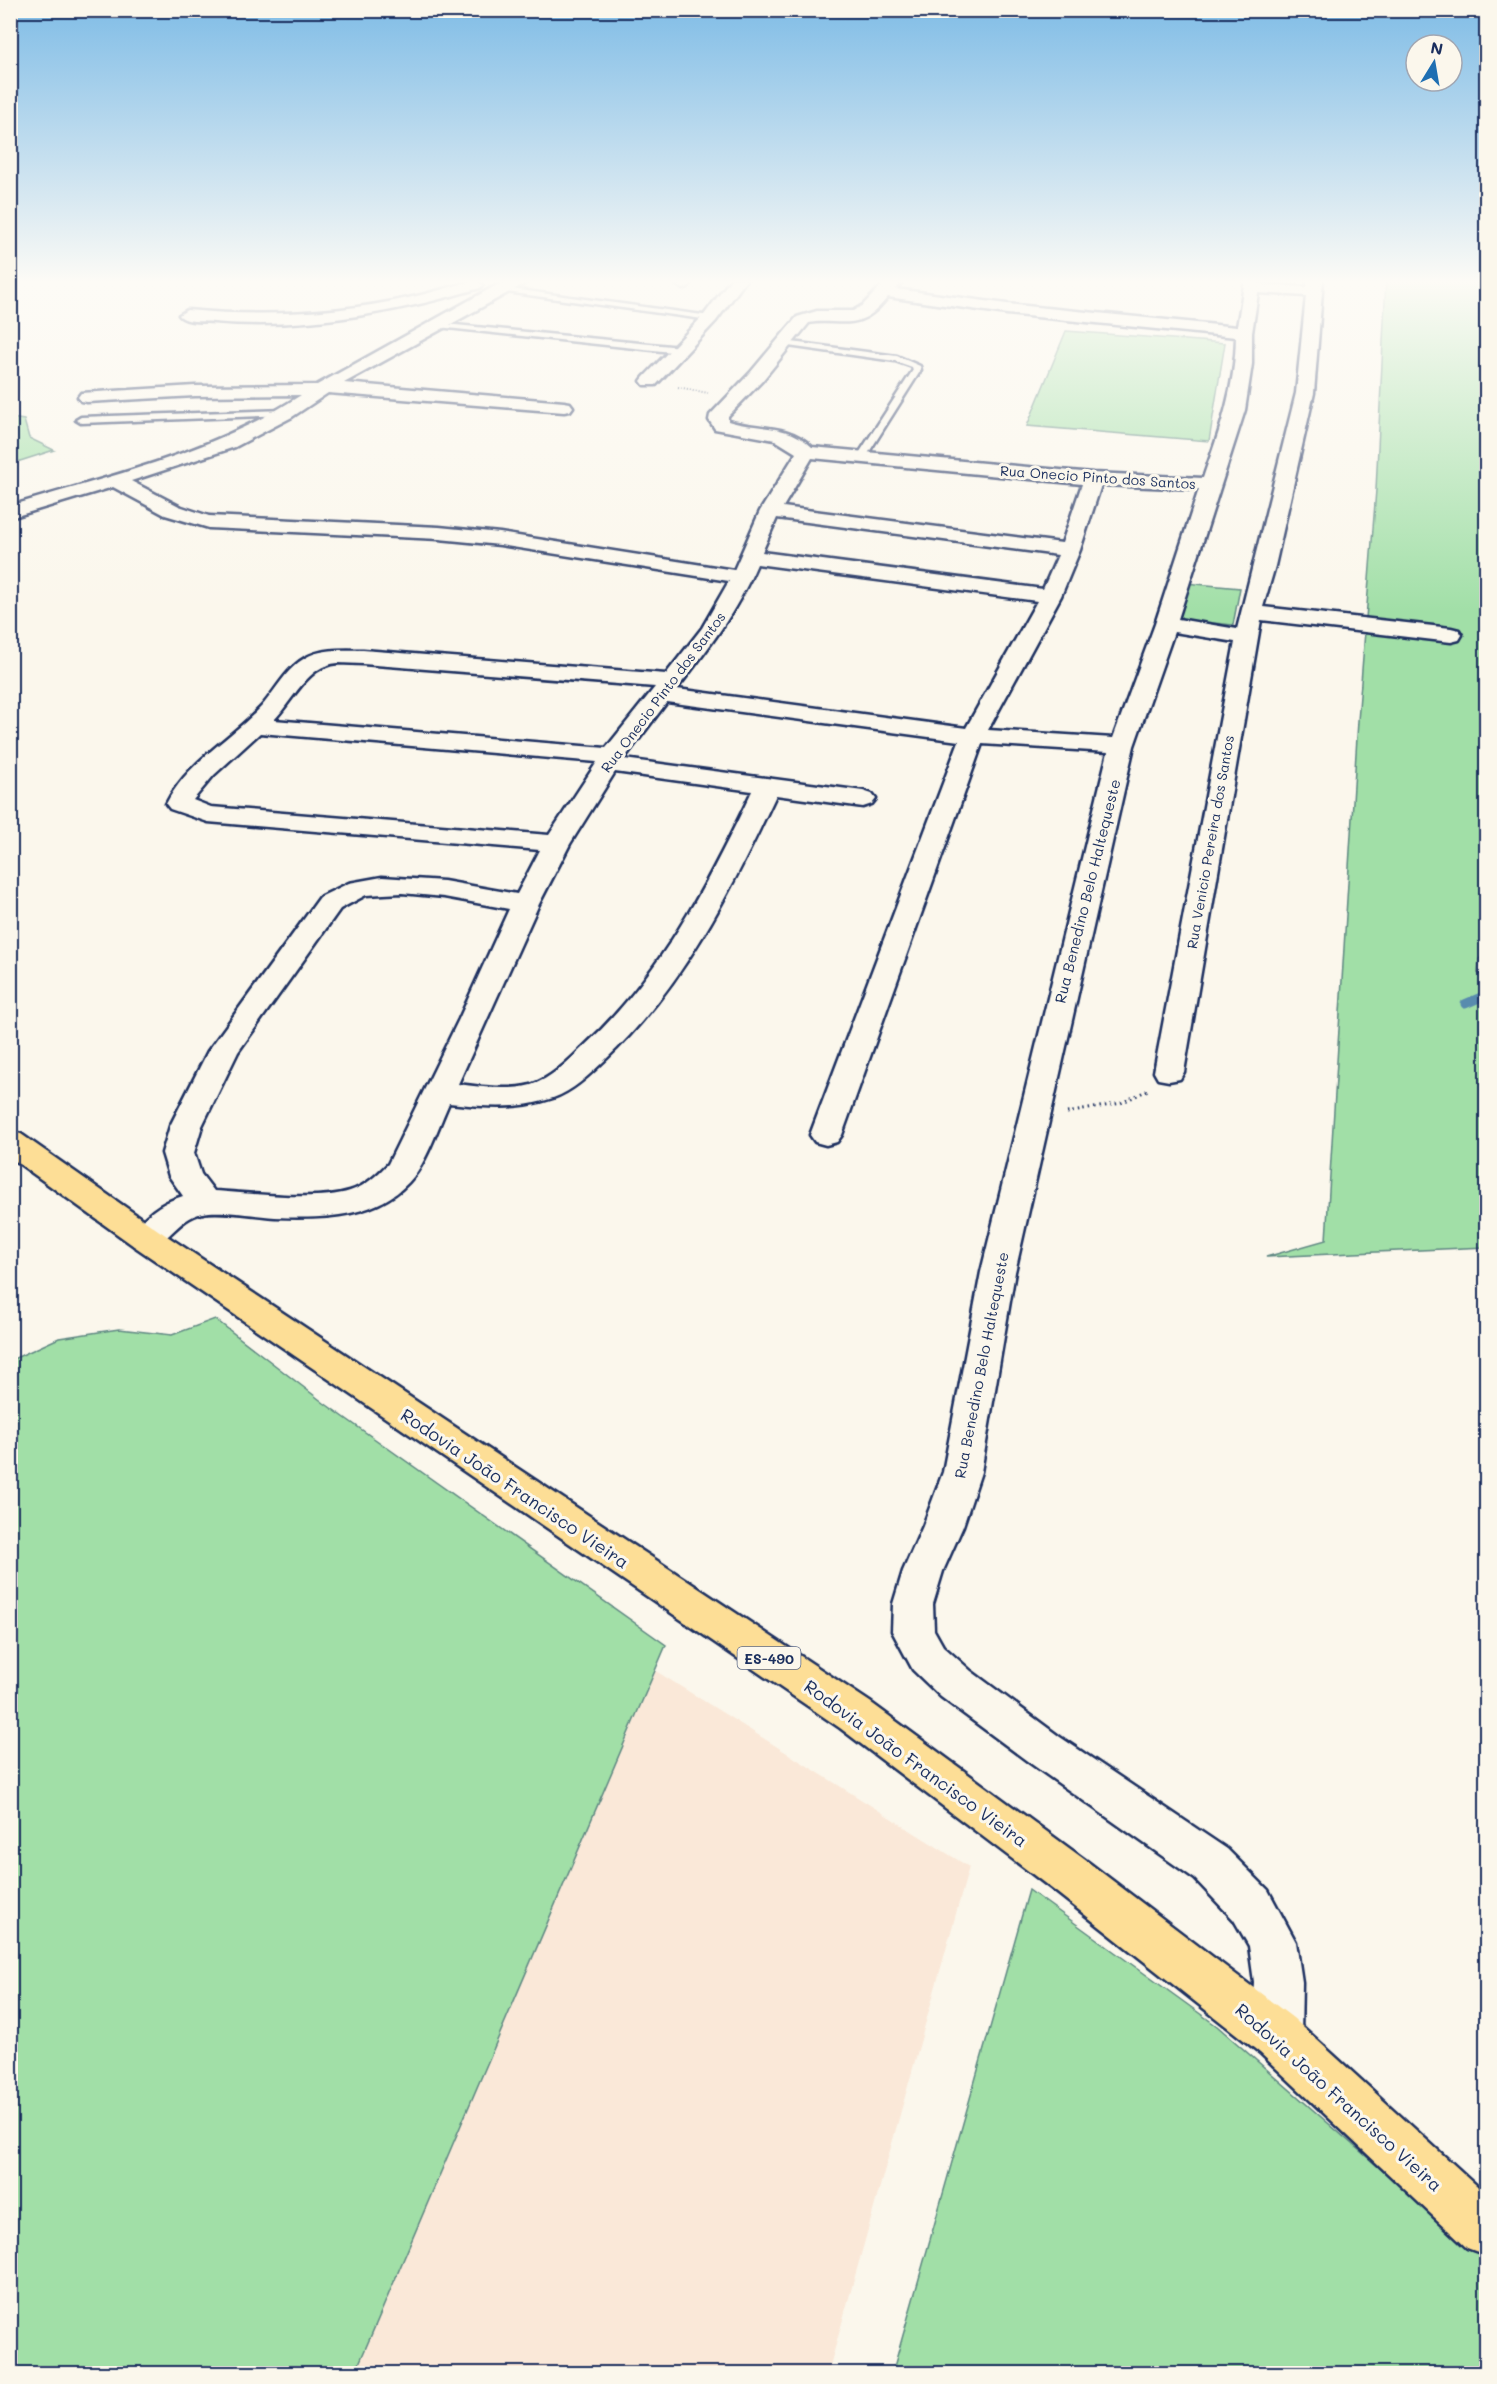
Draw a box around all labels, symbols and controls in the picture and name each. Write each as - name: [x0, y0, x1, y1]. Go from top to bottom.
- north arrow: [1404, 33, 1464, 93]
- text: N: [1429, 36, 1445, 59]
- street label: Rua Onecio Pinto dos Santos: [999, 461, 1197, 493]
- street label: Rua Onecio Pinto dos Santos: [596, 608, 730, 776]
- street label: Rua Venicio Pereira dos Santos: [1182, 734, 1238, 950]
- street label: Rua Benedino Belo Haltequeste: [1049, 777, 1125, 1005]
- street label: Rua Benedino Belo Haltequeste: [949, 1250, 1013, 1480]
- street label: Rodovia João Francisco Vieira: [396, 1402, 634, 1574]
- road number: ES-490: [738, 1647, 800, 1669]
- street label: Rodovia João Francisco Vieira: [799, 1674, 1033, 1852]
- street label: Rodovia João Francisco Vieira: [1230, 1998, 1448, 2196]

